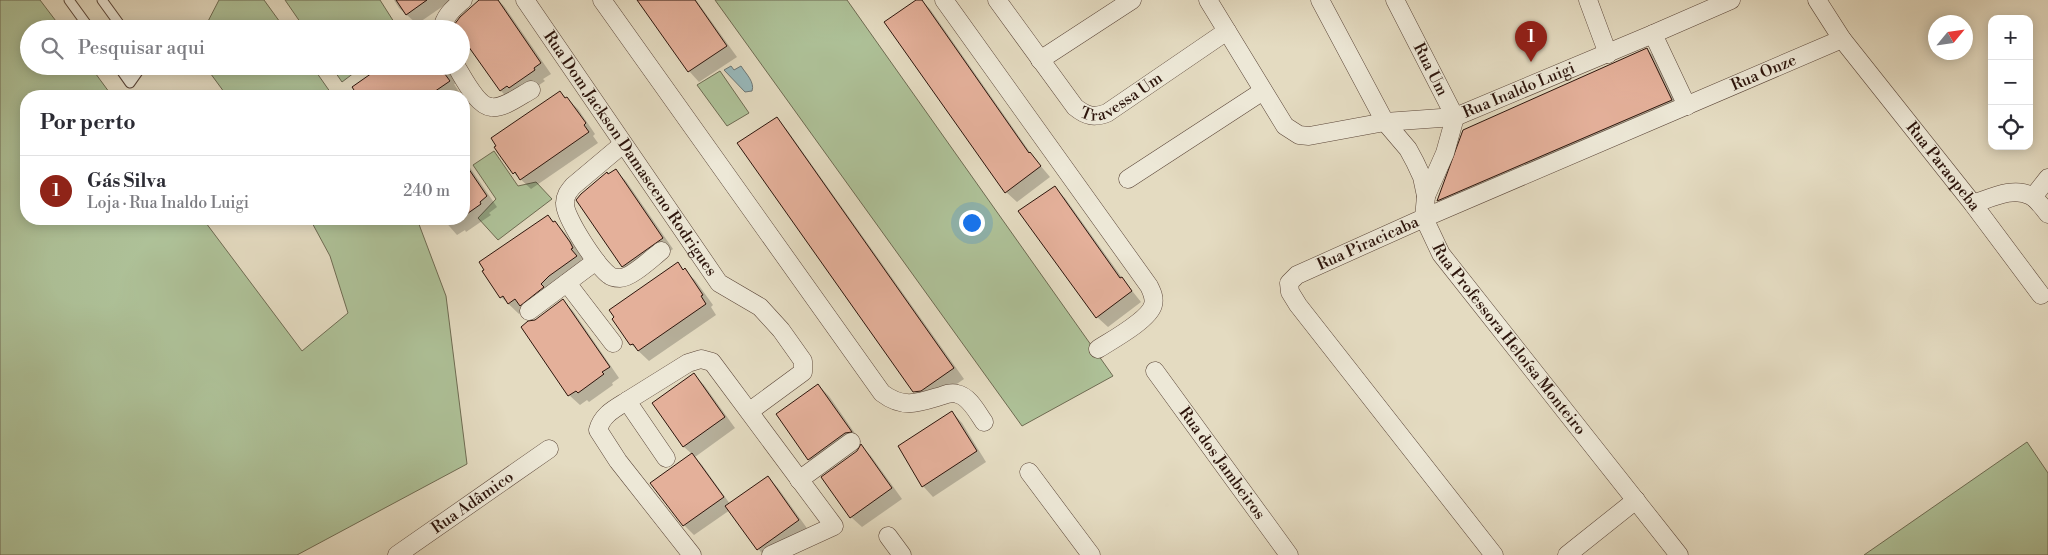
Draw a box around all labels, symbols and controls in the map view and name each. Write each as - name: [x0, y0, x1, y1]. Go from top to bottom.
- north arrow: [1928, 15, 1973, 60]
- map controls: [1988, 15, 2033, 150]
- button: +: [1988, 15, 2033, 60]
- search box: [20, 20, 470, 75]
- pin: 1: [1515, 21, 1547, 62]
- street label: Rua Dom Jackson Damasceno Rodrigues: [539, 27, 721, 280]
- icon: search: [38, 34, 66, 62]
- text: Pesquisar aqui: [78, 36, 205, 60]
- street label: Rua Um: [1409, 39, 1453, 99]
- street label: Rua Onze: [1728, 50, 1800, 95]
- street label: Rua Inaldo Luigi: [1460, 58, 1578, 123]
- button: −: [1988, 60, 2033, 105]
- street label: Travessa Um: [1077, 68, 1166, 126]
- button: locate: [1988, 105, 2033, 150]
- text: Por perto: [40, 110, 136, 136]
- street label: Rua Paraopeba: [1902, 118, 1985, 216]
- text: Gás Silva: [87, 169, 166, 193]
- text: 1: [52, 181, 60, 201]
- text: 240 m: [403, 181, 450, 201]
- text: Loja · Rua Inaldo Luigi: [87, 193, 249, 213]
- your location: [959, 210, 985, 236]
- street label: Rua Piracicaba: [1314, 211, 1423, 275]
- street label: Rua Professora Heloísa Monteiro: [1427, 240, 1590, 439]
- street label: Rua dos Jambeiros: [1175, 403, 1270, 523]
- street label: Rua Adâmico: [427, 467, 518, 538]

